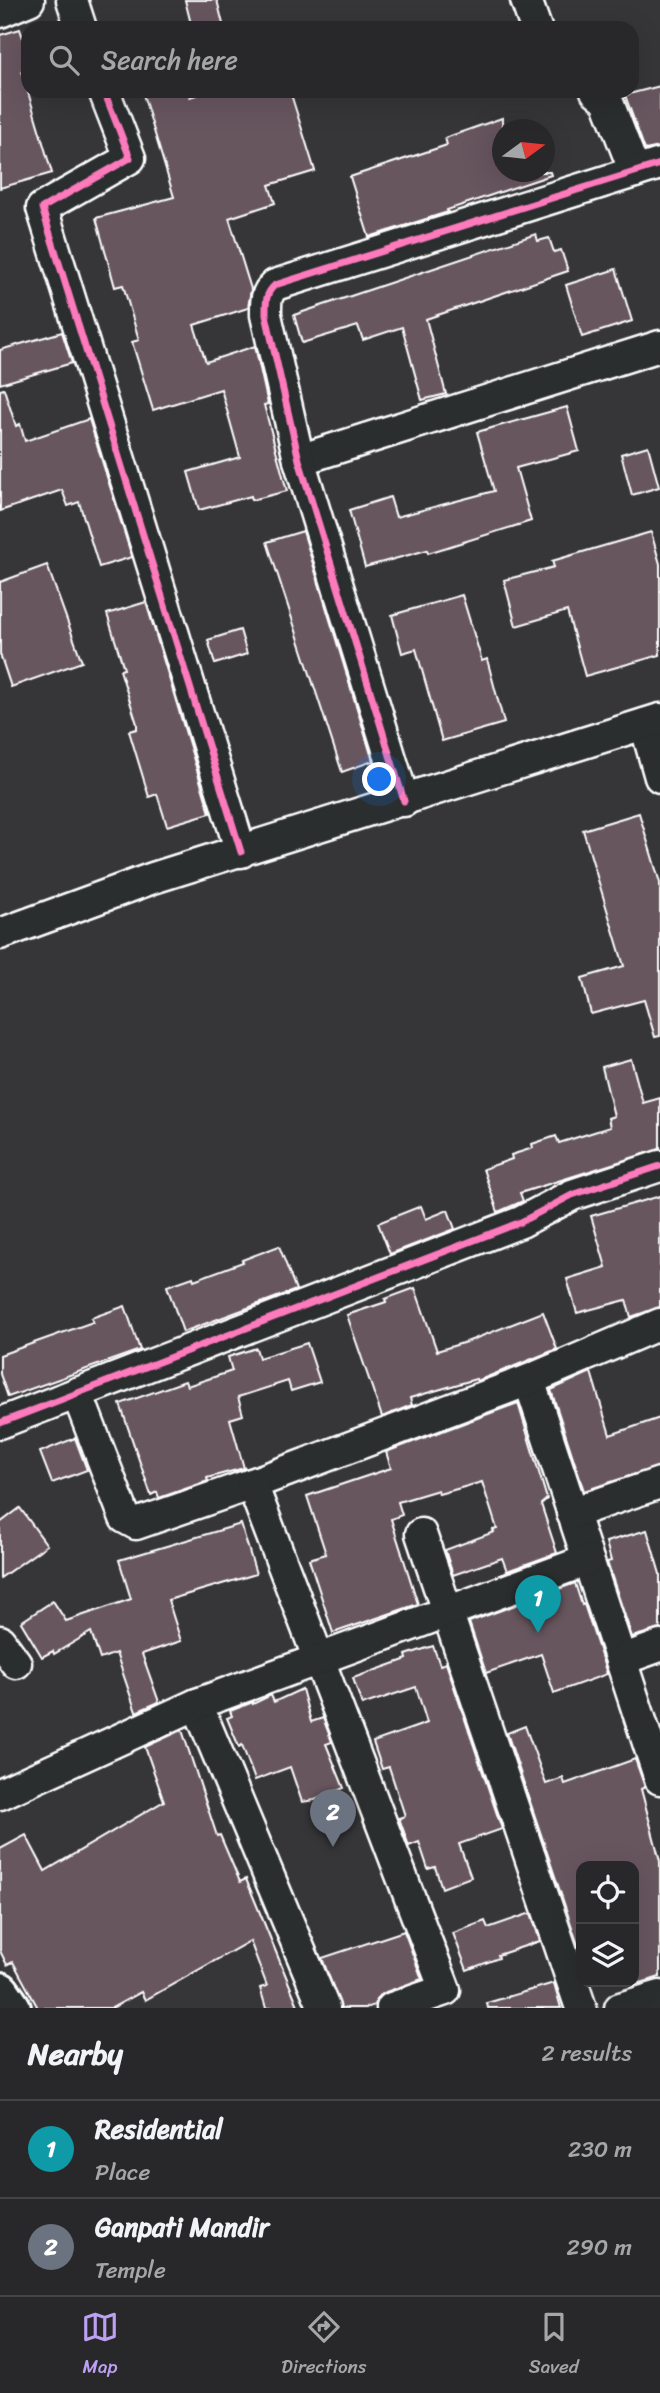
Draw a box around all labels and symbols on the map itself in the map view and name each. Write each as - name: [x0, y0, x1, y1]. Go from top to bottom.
- north arrow: [492, 119, 555, 182]
- your location: [362, 762, 396, 796]
- pin: 1: [515, 1575, 561, 1633]
- pin: 2: [310, 1789, 356, 1847]

